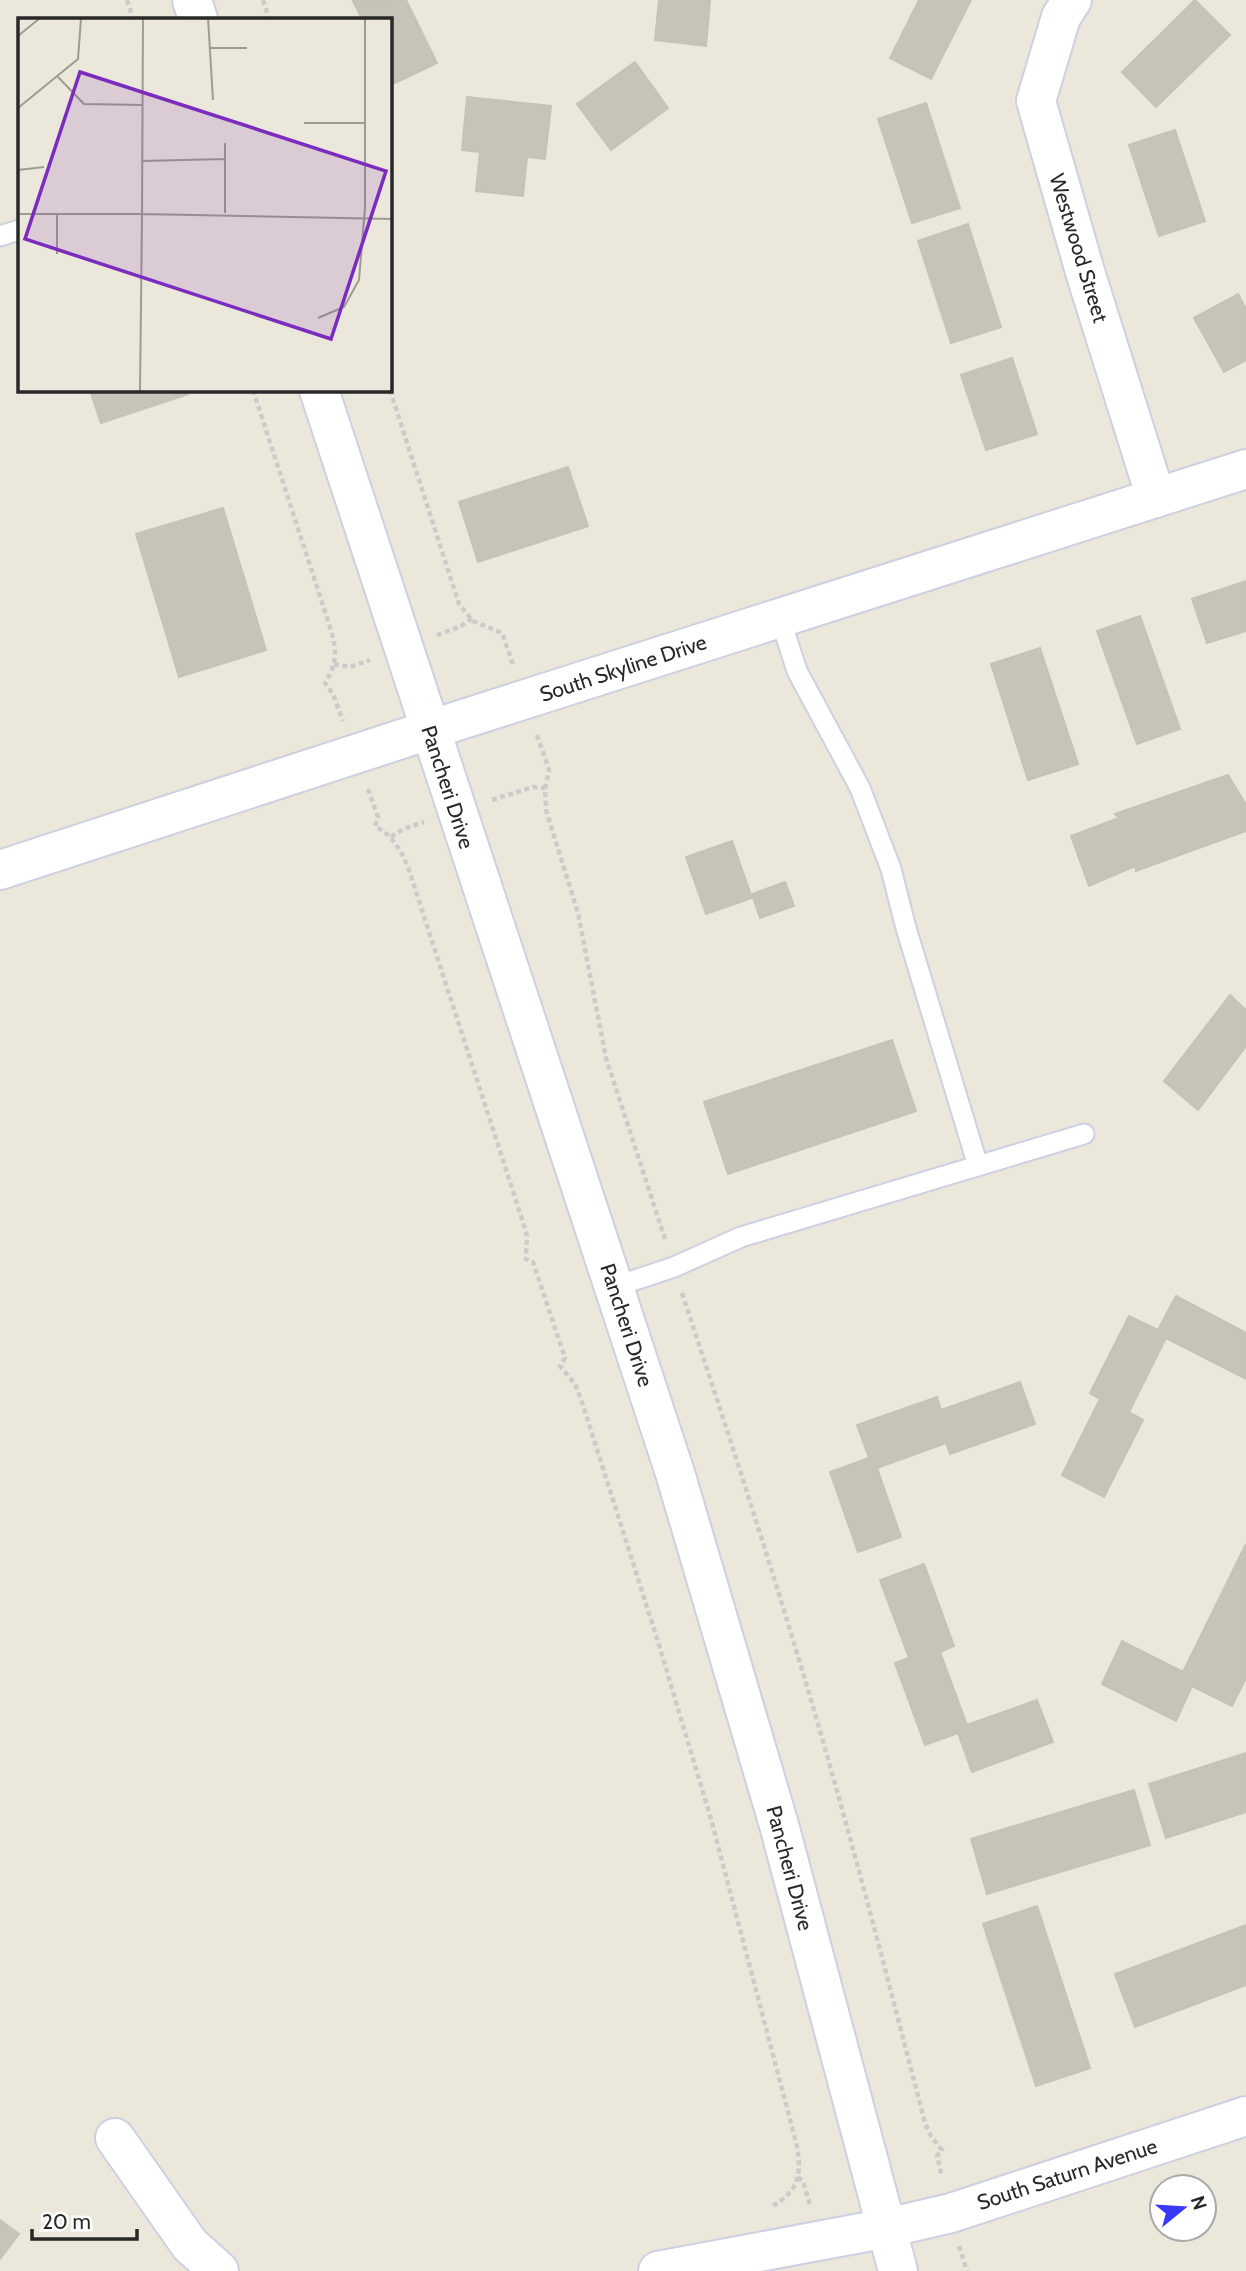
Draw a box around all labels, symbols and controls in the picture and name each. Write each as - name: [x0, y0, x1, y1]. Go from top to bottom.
- inset map: [18, 18, 392, 392]
- street label: Westwood Street: [1045, 171, 1113, 325]
- street label: South Skyline Drive: [536, 629, 710, 707]
- street label: Pancheri Drive: [416, 722, 480, 852]
- street label: Pancheri Drive: [595, 1260, 659, 1390]
- street label: Pancheri Drive: [761, 1803, 819, 1933]
- street label: South Saturn Avenue: [974, 2133, 1160, 2215]
- north arrow: [1148, 2173, 1218, 2243]
- text: N: [1186, 2193, 1212, 2213]
- scale bar: [32, 2198, 136, 2242]
- text: 20 m: [42, 2209, 91, 2234]

